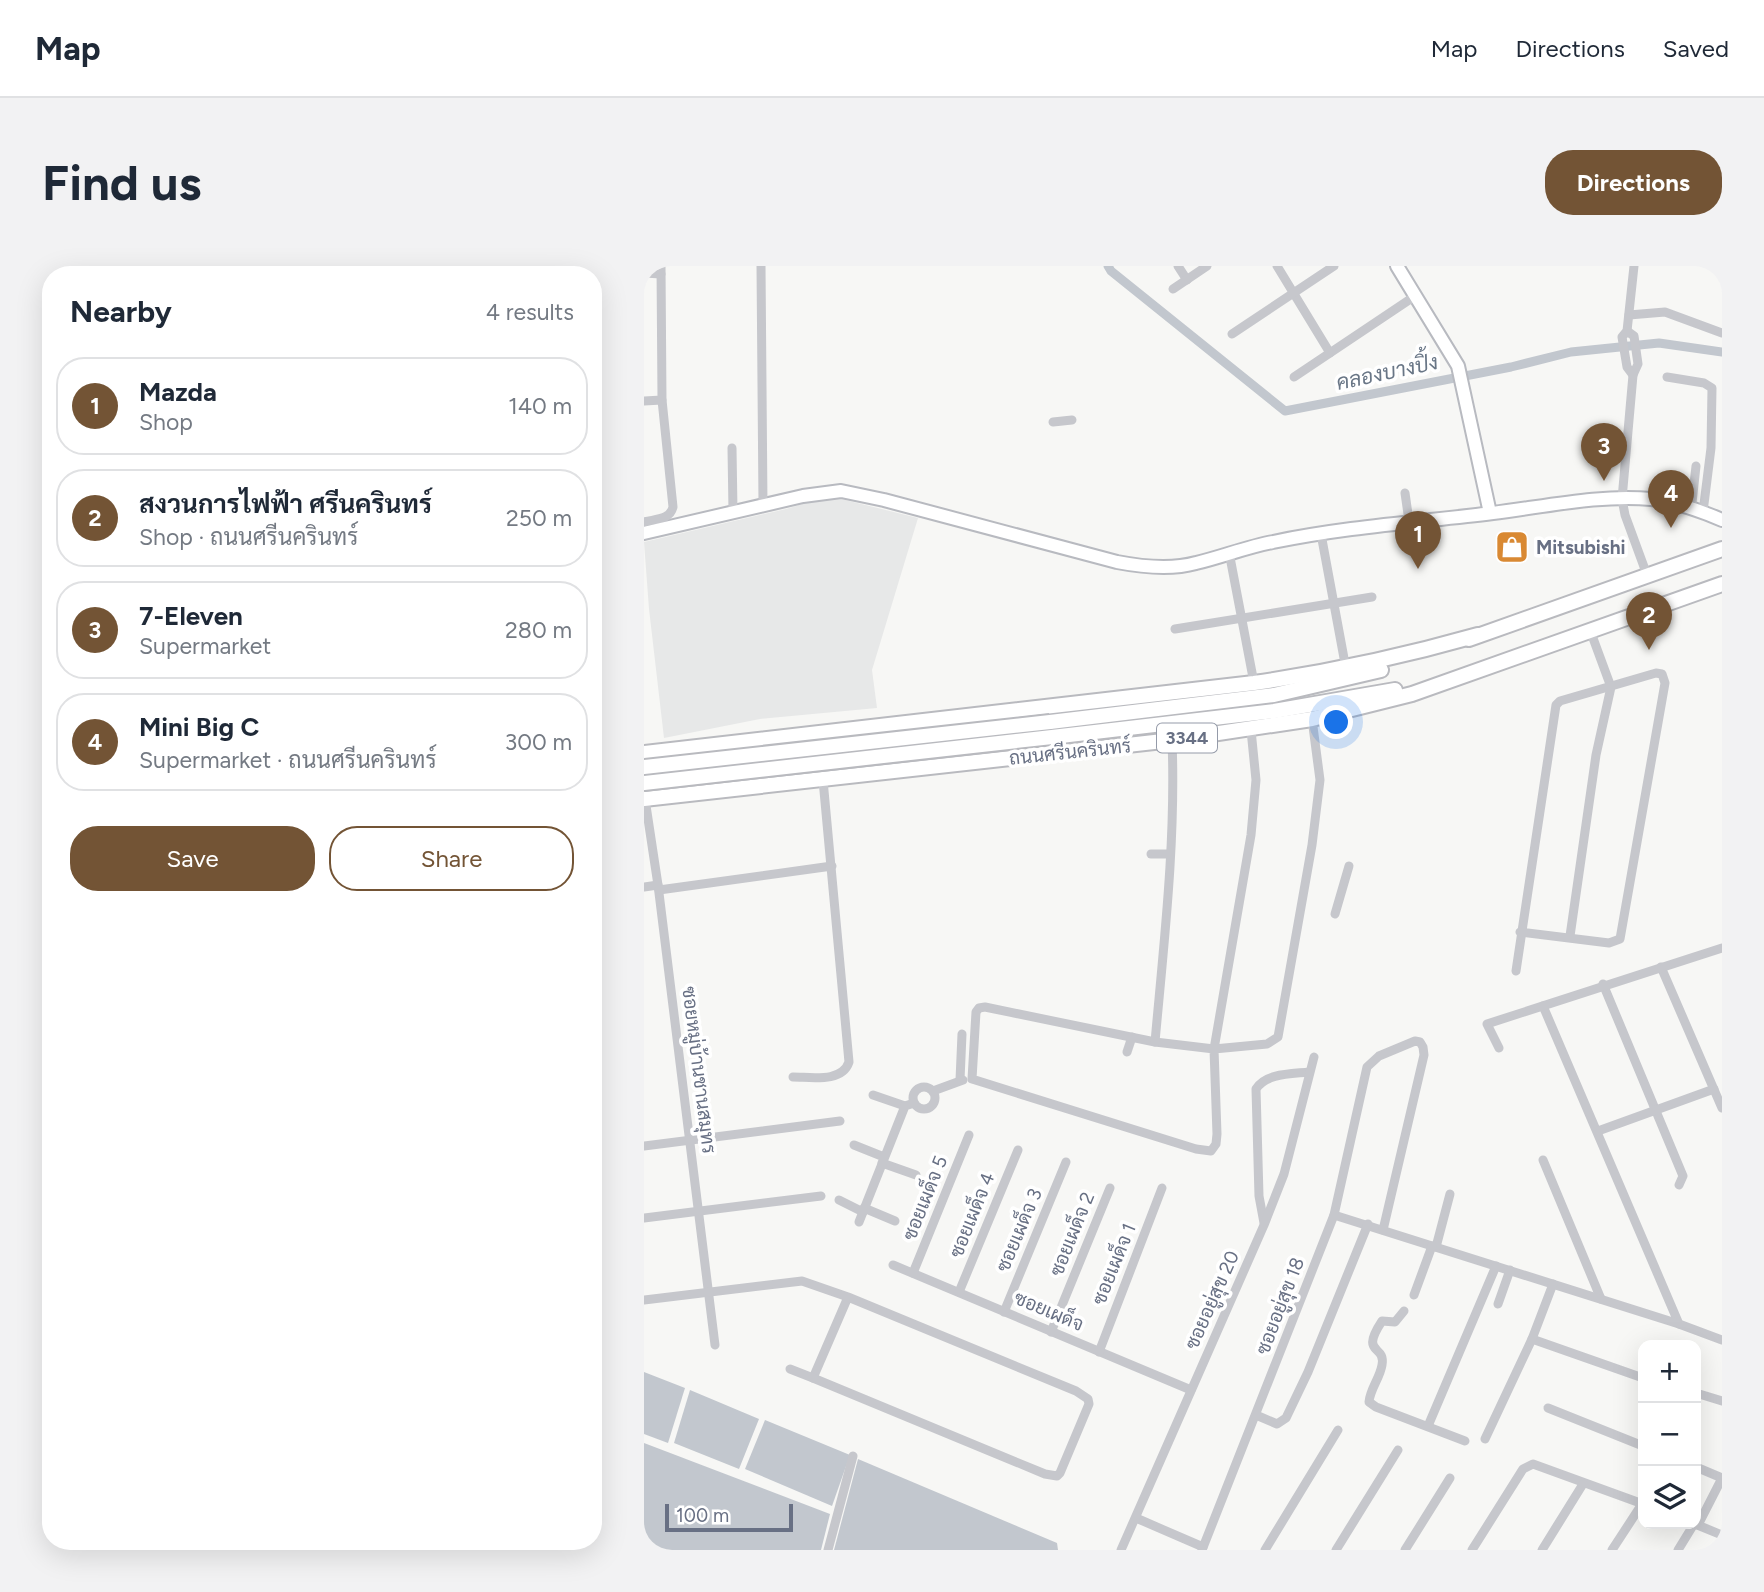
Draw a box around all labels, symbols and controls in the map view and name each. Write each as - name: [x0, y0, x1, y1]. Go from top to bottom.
- text: Map: [35, 29, 101, 68]
- text: Map: [1431, 34, 1477, 63]
- text: Directions: [1515, 34, 1625, 63]
- text: Saved: [1663, 34, 1729, 63]
- button: Directions: [1545, 150, 1722, 215]
- text: Find us: [42, 153, 201, 212]
- text: Nearby: [70, 293, 172, 330]
- text: 4 results: [486, 298, 574, 326]
- water label: คลองบางปิ้ง: [1333, 343, 1440, 395]
- text: Mazda: [139, 376, 217, 408]
- text: 1: [90, 392, 100, 420]
- text: 140 m: [508, 392, 572, 420]
- text: Shop: [139, 408, 193, 436]
- pin: 3: [1581, 423, 1627, 481]
- pin: 4: [1648, 470, 1694, 528]
- text: สงวนการไฟฟ้า ศรีนครินทร์: [139, 488, 432, 520]
- text: 2: [88, 504, 102, 532]
- text: 250 m: [506, 504, 572, 532]
- pin: 1: [1395, 511, 1441, 569]
- text: Shop · ถนนศรีนครินทร์: [139, 523, 358, 551]
- shop icon: Mitsubishi: [1493, 528, 1531, 566]
- place label: Mitsubishi: [1536, 536, 1626, 559]
- pin: 2: [1626, 592, 1672, 650]
- text: 7-Eleven: [139, 600, 243, 632]
- text: 3: [89, 616, 101, 644]
- text: 280 m: [505, 616, 572, 644]
- text: Supermarket: [139, 632, 271, 660]
- your location: [1319, 705, 1353, 739]
- text: Mini Big C: [139, 711, 259, 743]
- road number: 3344: [1157, 724, 1217, 752]
- text: 4: [88, 728, 102, 756]
- text: 300 m: [505, 728, 572, 756]
- street label: ถนนศรีนครินทร์: [1008, 733, 1132, 770]
- text: Supermarket · ถนนศรีนครินทร์: [139, 746, 437, 774]
- button: Save: [70, 826, 315, 891]
- button: Share: [329, 826, 574, 891]
- street label: ซอยหมู่บ้านชานสมุทร: [675, 985, 721, 1155]
- street label: ซอยเผด็จ 5: [896, 1152, 952, 1244]
- street label: ซอยเผด็จ 4: [943, 1168, 1000, 1261]
- street label: ซอยเผด็จ 3: [989, 1184, 1047, 1275]
- street label: ซอยเผด็จ 2: [1043, 1188, 1099, 1279]
- street label: ซอยเผด็จ 1: [1085, 1219, 1141, 1308]
- street label: ซอยอยู่สุข 20: [1180, 1247, 1246, 1354]
- street label: ซอยอยู่สุข 18: [1251, 1254, 1311, 1359]
- street label: ซอยเผด็จ: [1011, 1284, 1088, 1336]
- map controls: [1638, 1340, 1701, 1529]
- button: +: [1638, 1340, 1701, 1403]
- button: −: [1638, 1403, 1701, 1466]
- button: layers: [1638, 1466, 1701, 1529]
- scale bar: [665, 1501, 793, 1533]
- text: 100 m: [676, 1504, 729, 1527]

